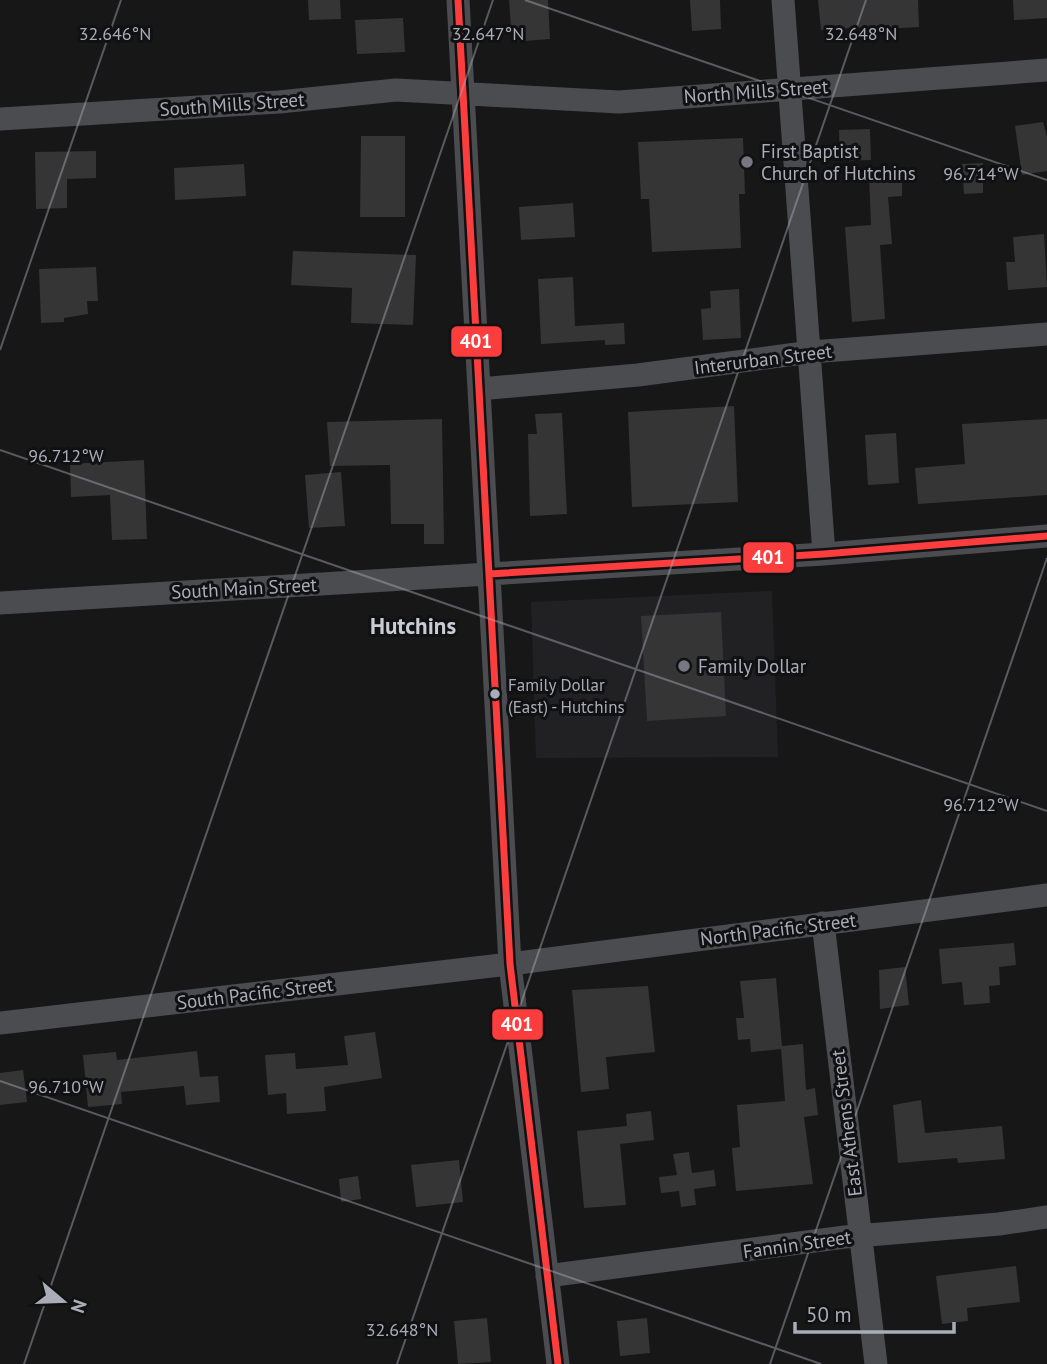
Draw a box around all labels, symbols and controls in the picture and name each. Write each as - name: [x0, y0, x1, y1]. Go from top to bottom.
- text: 32.646°N: [79, 22, 151, 45]
- text: 32.647°N: [452, 22, 524, 45]
- text: 32.648°N: [825, 22, 897, 45]
- street label: North Mills Street: [683, 74, 830, 108]
- street label: South Mills Street: [159, 87, 306, 121]
- place label: First Baptist Church of Hutchins: [761, 139, 916, 185]
- marker: First Baptist Church of Hutchins: [739, 154, 755, 170]
- text: 96.714°W: [943, 162, 1019, 185]
- line badge: 401: [450, 325, 503, 358]
- text: 401: [460, 329, 492, 353]
- street label: Interurban Street: [693, 339, 834, 379]
- text: 96.712°W: [28, 444, 104, 467]
- line badge: 401: [742, 541, 795, 574]
- text: 401: [752, 545, 784, 569]
- street label: South Main Street: [170, 572, 318, 604]
- district label: Hutchins: [370, 611, 456, 640]
- place label: Family Dollar: [698, 654, 807, 678]
- marker: Family Dollar: [676, 658, 692, 674]
- place label: Family Dollar (East) - Hutchins: [508, 674, 625, 718]
- marker: Family Dollar (East) - Hutchins: [488, 687, 502, 701]
- text: 96.712°W: [943, 793, 1019, 816]
- street label: North Pacific Street: [699, 907, 858, 950]
- street label: South Pacific Street: [175, 971, 335, 1015]
- line badge: 401: [491, 1008, 544, 1041]
- text: 401: [501, 1012, 533, 1036]
- street label: East Athens Street: [825, 1048, 867, 1198]
- text: 96.710°W: [28, 1075, 104, 1098]
- street label: Fannin Street: [741, 1224, 853, 1263]
- north arrow: [28, 1266, 98, 1336]
- scale bar: [795, 1290, 954, 1334]
- text: N: [66, 1297, 92, 1316]
- text: 50 m: [806, 1301, 852, 1328]
- text: 32.648°N: [366, 1318, 438, 1341]

